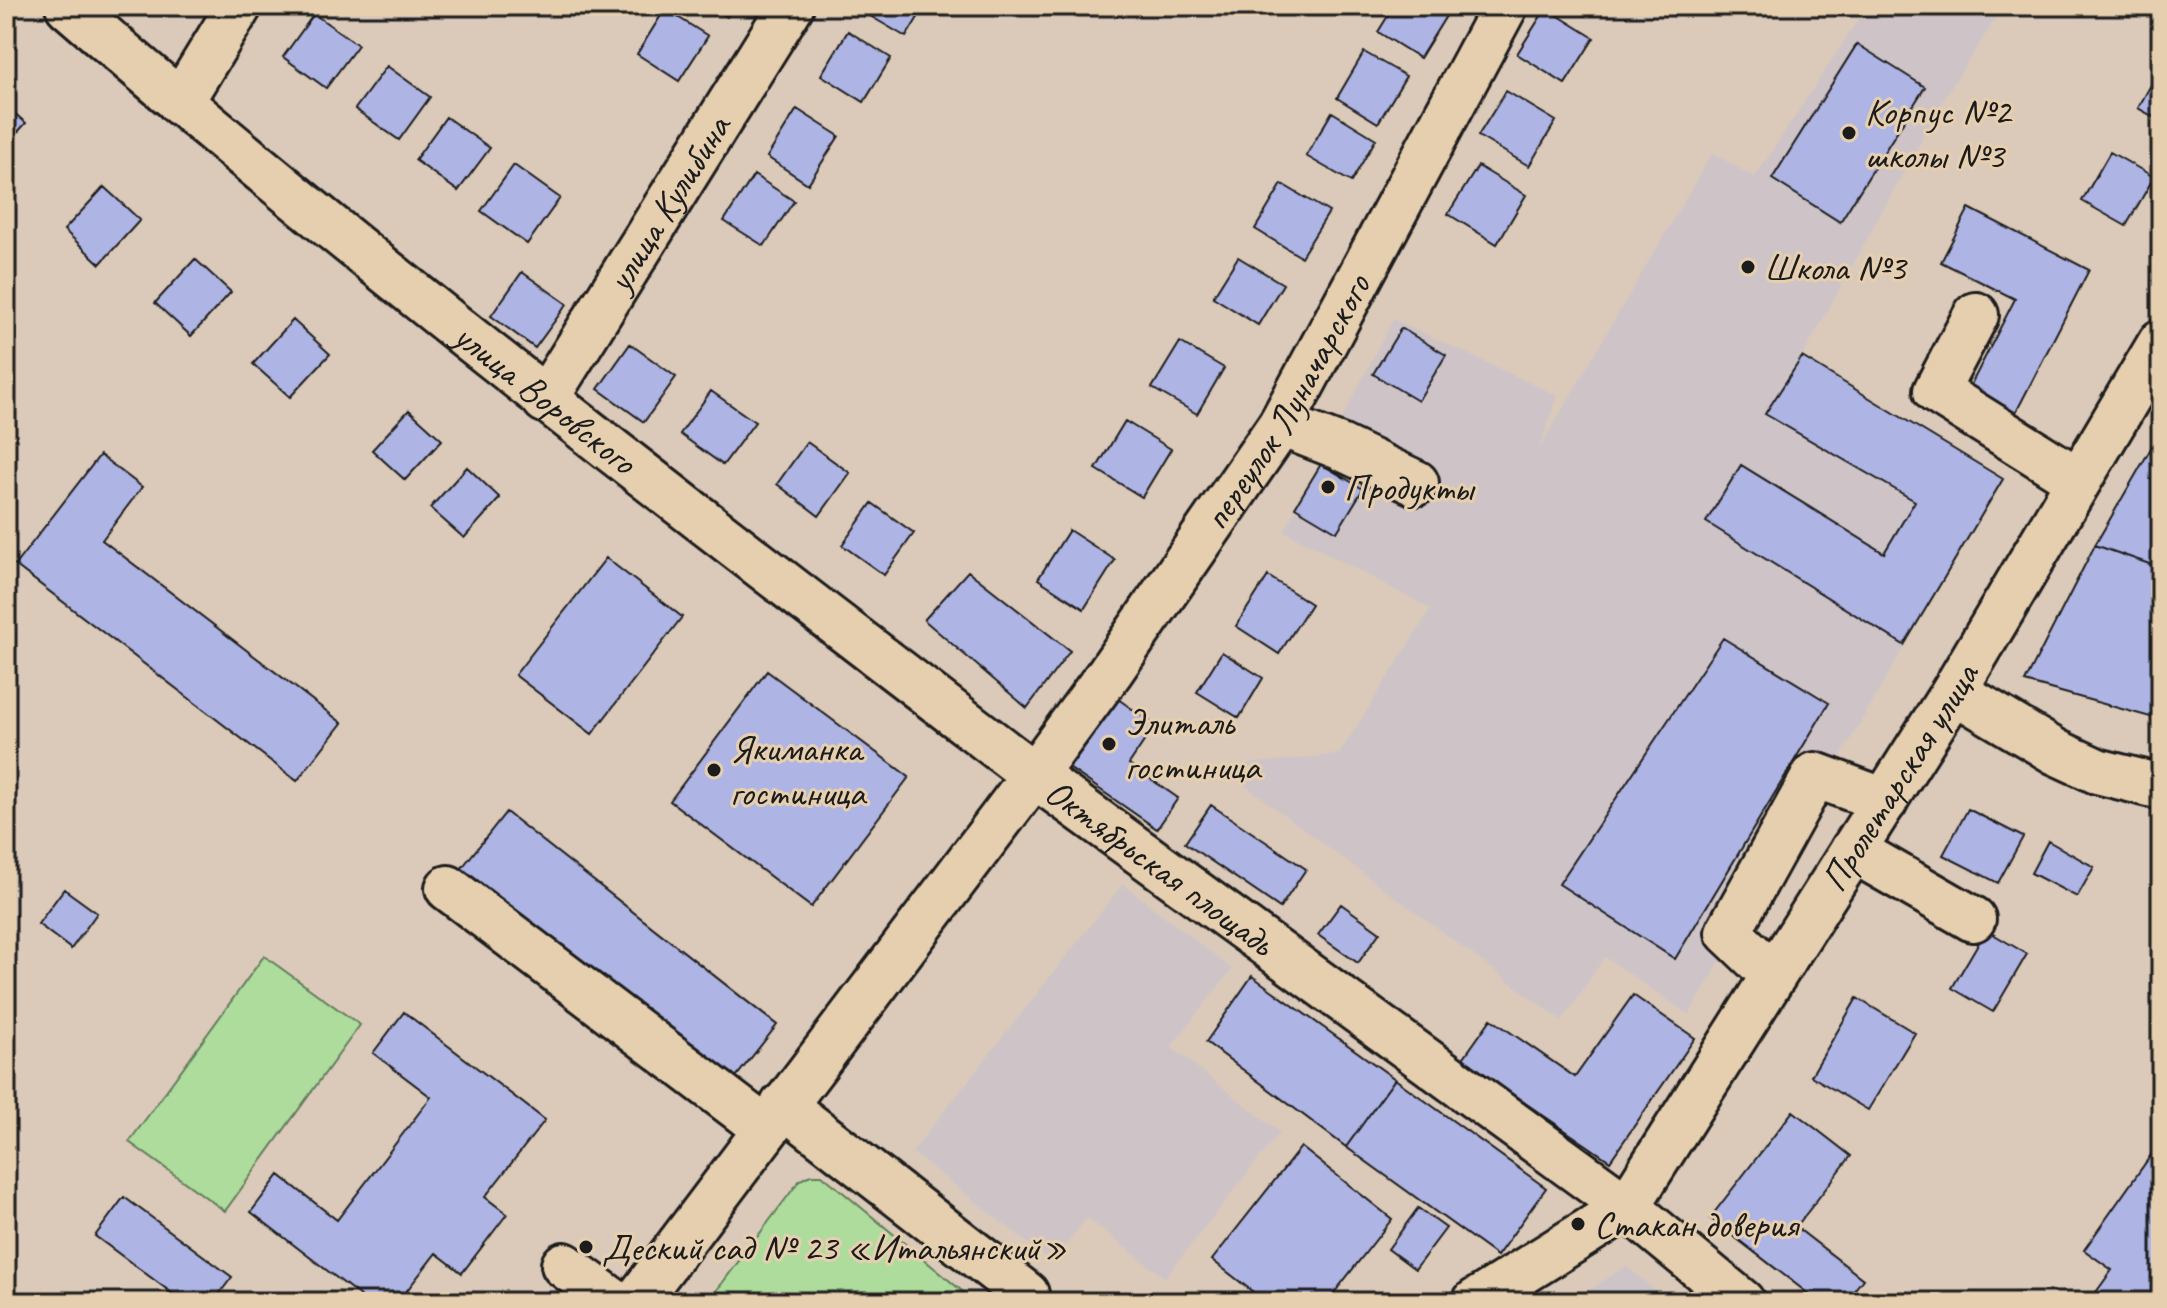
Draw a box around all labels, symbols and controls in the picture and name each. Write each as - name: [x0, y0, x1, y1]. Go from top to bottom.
- place label: Корпус №2 школы №3: [1865, 88, 2013, 179]
- street label: улица Кулибина: [594, 104, 742, 302]
- marker: Корпус №2 школы №3: [1840, 124, 1858, 142]
- place label: Школа №3: [1764, 244, 1908, 291]
- marker: Школа №3: [1739, 258, 1757, 276]
- street label: переулок Луначарского: [1192, 265, 1381, 539]
- street label: улица Воровского: [443, 311, 648, 486]
- place label: Продукты: [1344, 464, 1476, 511]
- marker: Продукты: [1319, 478, 1337, 496]
- street label: Пролетарская улица: [1810, 653, 1990, 900]
- place label: Элиталь гостиница: [1125, 699, 1262, 790]
- place label: Якиманка гостиница: [730, 725, 867, 816]
- marker: Элиталь гостиница: [1100, 735, 1118, 753]
- marker: Якиманка гостиница: [705, 761, 723, 779]
- street label: Октябрьская площадь: [1036, 768, 1285, 967]
- place label: Стакан доверия: [1594, 1201, 1801, 1248]
- marker: Стакан доверия: [1569, 1215, 1587, 1233]
- place label: Деский сад № 23 «Итальянский»: [602, 1224, 1067, 1271]
- marker: Деский сад № 23 «Итальянский»: [577, 1238, 595, 1256]

